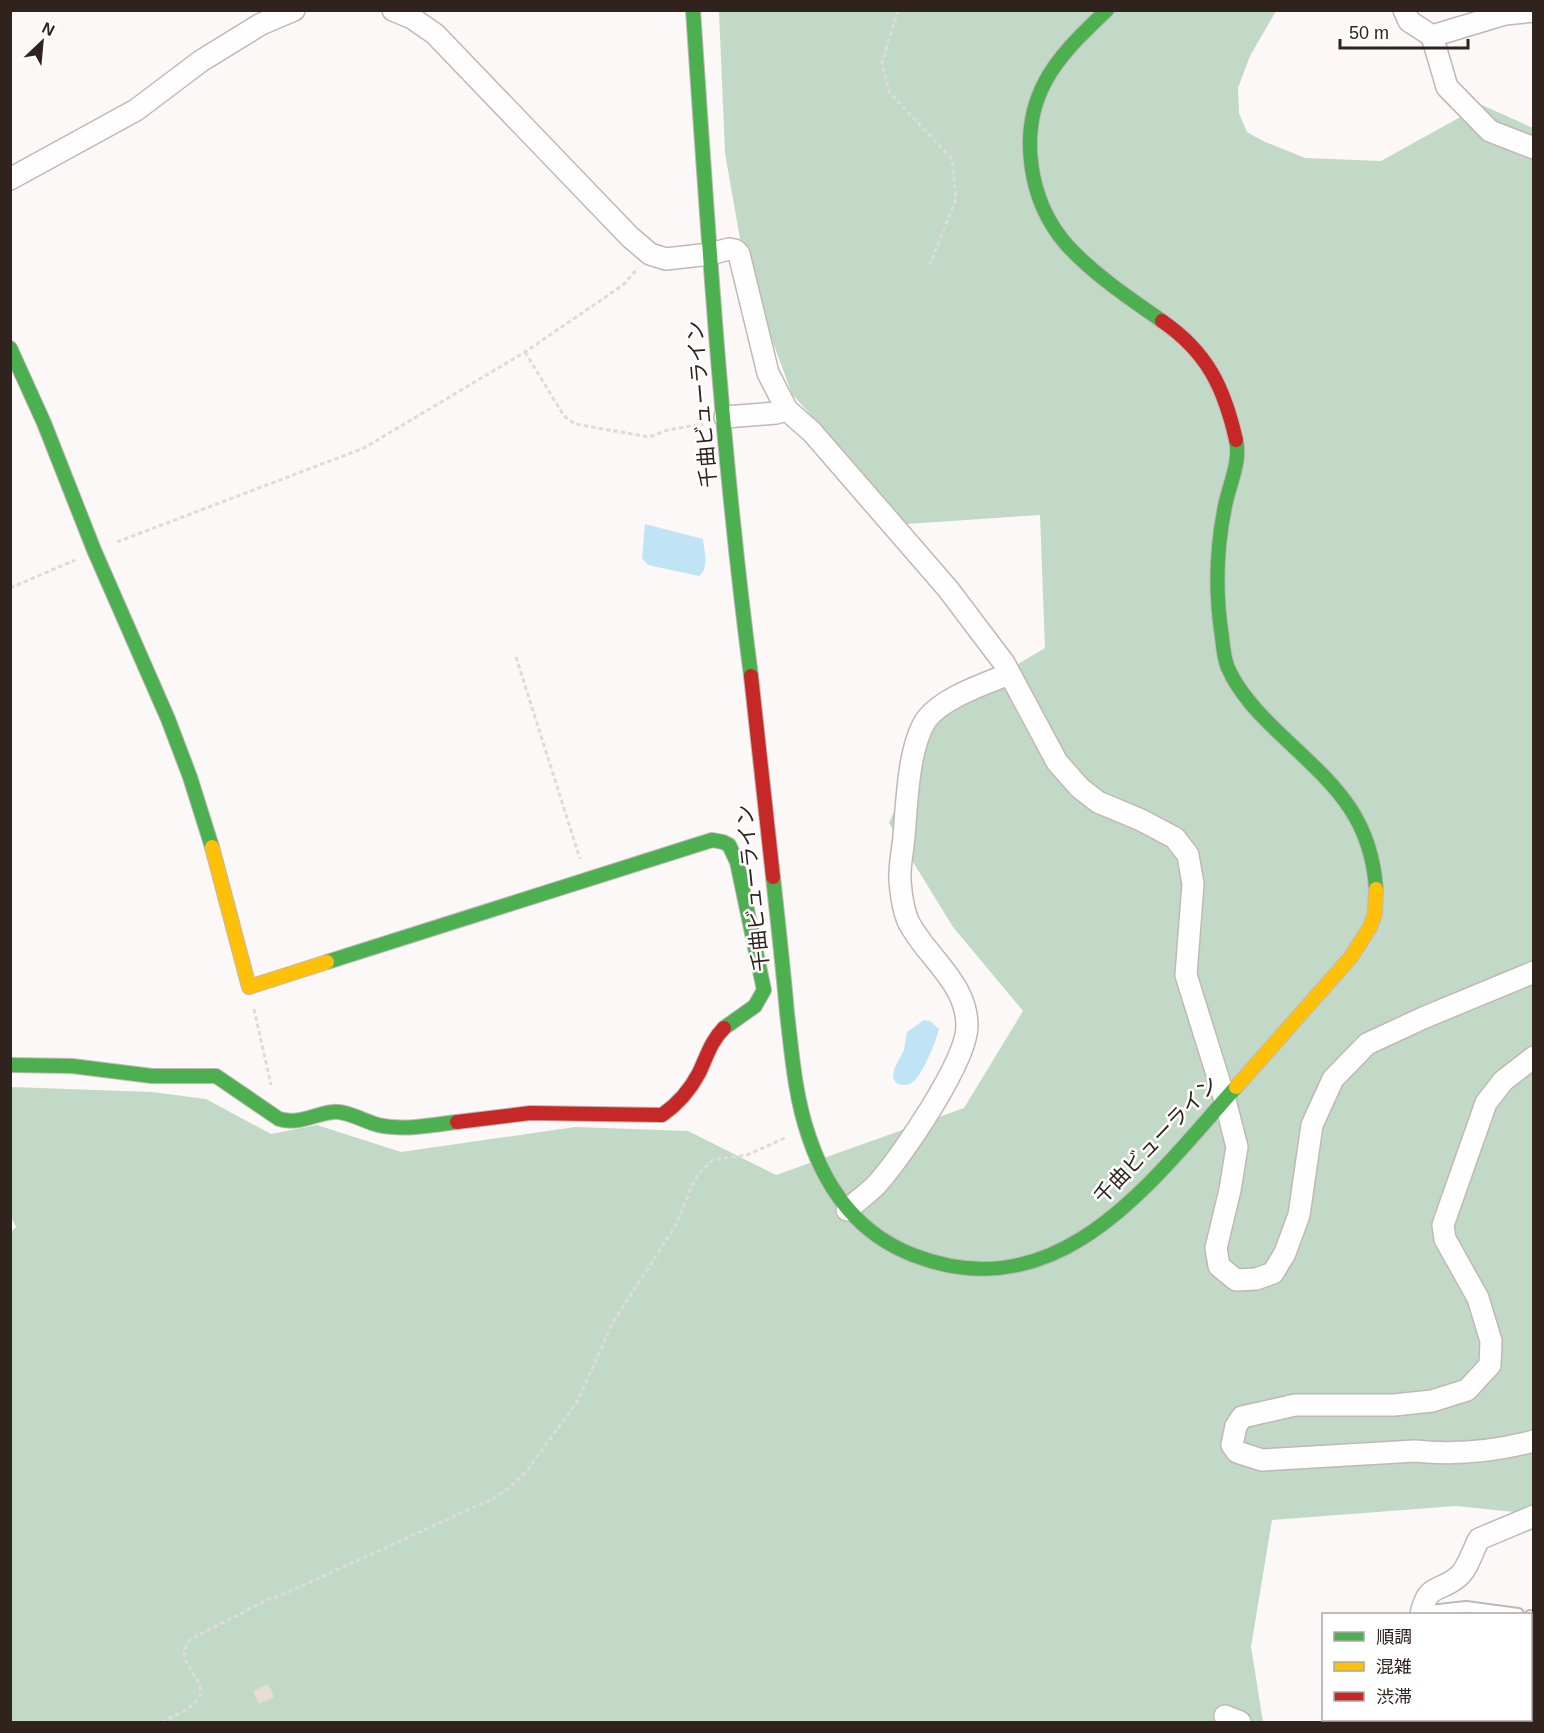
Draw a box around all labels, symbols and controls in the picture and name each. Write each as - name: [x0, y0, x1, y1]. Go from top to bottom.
- north arrow: [12, 12, 72, 72]
- scale bar: [1340, 12, 1468, 50]
- text: N: [39, 19, 57, 39]
- text: 50 m: [1349, 23, 1389, 43]
- street label: 千曲ビューライン: [683, 319, 720, 489]
- street label: 千曲ビューライン: [732, 803, 773, 973]
- street label: 千曲ビューライン: [1089, 1071, 1222, 1208]
- legend: [1322, 1613, 1532, 1721]
- text: 順調: [1376, 1627, 1412, 1647]
- text: 混雑: [1376, 1657, 1412, 1677]
- text: 渋滞: [1376, 1687, 1412, 1707]

